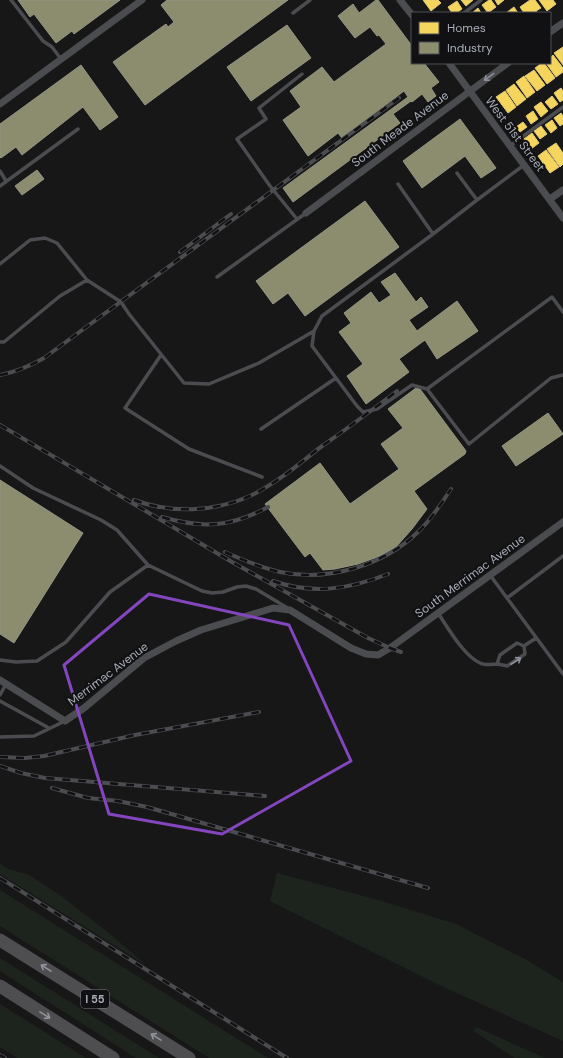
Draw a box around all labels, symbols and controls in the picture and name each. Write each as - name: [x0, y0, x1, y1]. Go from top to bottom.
- legend: [411, 12, 551, 64]
- text: Homes: [447, 20, 486, 36]
- text: Industry: [447, 40, 493, 56]
- one-way arrow: [483, 73, 494, 81]
- street label: South Meade Avenue: [348, 87, 452, 171]
- street label: West 51st Street: [481, 93, 549, 175]
- street label: South Merrimac Avenue: [412, 530, 528, 621]
- street label: Merrimac Avenue: [65, 638, 152, 709]
- one-way arrow: [510, 657, 521, 665]
- one-way arrow: [40, 964, 52, 972]
- road number: I 55: [81, 990, 109, 1008]
- one-way arrow: [39, 1011, 51, 1019]
- one-way arrow: [151, 1033, 162, 1041]

